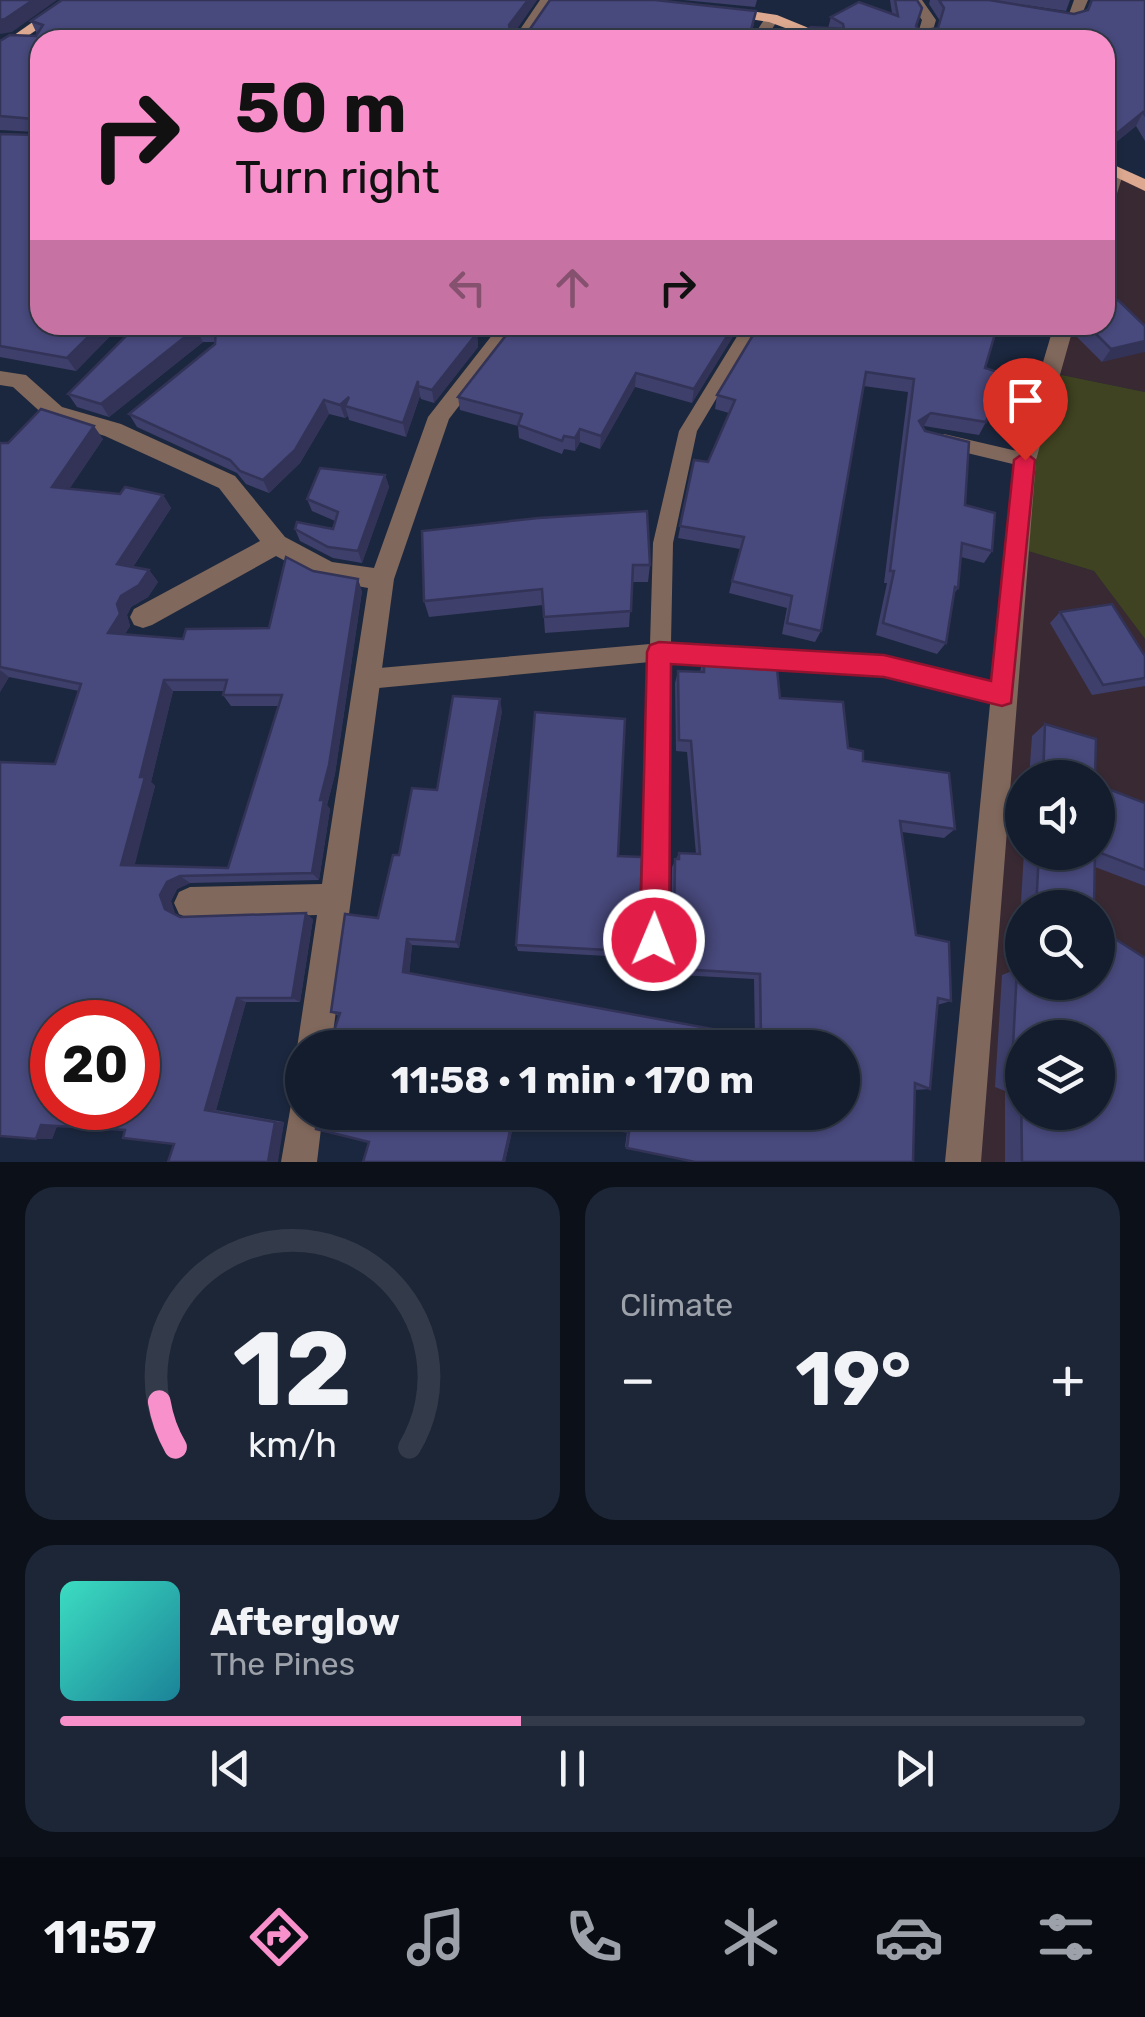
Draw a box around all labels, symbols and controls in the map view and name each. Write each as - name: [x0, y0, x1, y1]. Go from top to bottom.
- text: 50 m: [235, 67, 407, 150]
- icon: right: [70, 70, 200, 200]
- text: Turn right: [235, 151, 439, 204]
- icon: left: [440, 260, 495, 315]
- icon: ahead: [545, 260, 600, 315]
- icon: right: [650, 260, 705, 315]
- pin: [983, 358, 1068, 461]
- icon: arrive: [998, 373, 1053, 428]
- map controls: [1005, 760, 1115, 1130]
- button: sound: [1005, 760, 1115, 870]
- position arrow: [602, 888, 706, 992]
- button: search: [1005, 890, 1115, 1000]
- speed limit sign: 20: [30, 1000, 160, 1130]
- button: layers: [1005, 1020, 1115, 1130]
- text: 11:58 · 1 min · 170 m: [391, 1057, 754, 1103]
- text: Climate: [620, 1286, 733, 1324]
- text: 12: [233, 1308, 352, 1431]
- text: 19°: [795, 1335, 911, 1424]
- text: −: [620, 1347, 656, 1412]
- text: +: [1051, 1347, 1085, 1412]
- text: km/h: [248, 1424, 337, 1466]
- text: Afterglow: [210, 1599, 400, 1645]
- text: The Pines: [210, 1645, 355, 1683]
- icon: previous: [203, 1741, 258, 1796]
- icon: pause: [545, 1741, 600, 1796]
- icon: next: [887, 1741, 942, 1796]
- icon: directions: [244, 1902, 314, 1972]
- icon: music: [401, 1902, 471, 1972]
- icon: phone: [559, 1902, 629, 1972]
- icon: climate: [716, 1902, 786, 1972]
- icon: car: [874, 1902, 944, 1972]
- icon: filters: [1031, 1902, 1101, 1972]
- text: 11:57: [44, 1911, 156, 1964]

